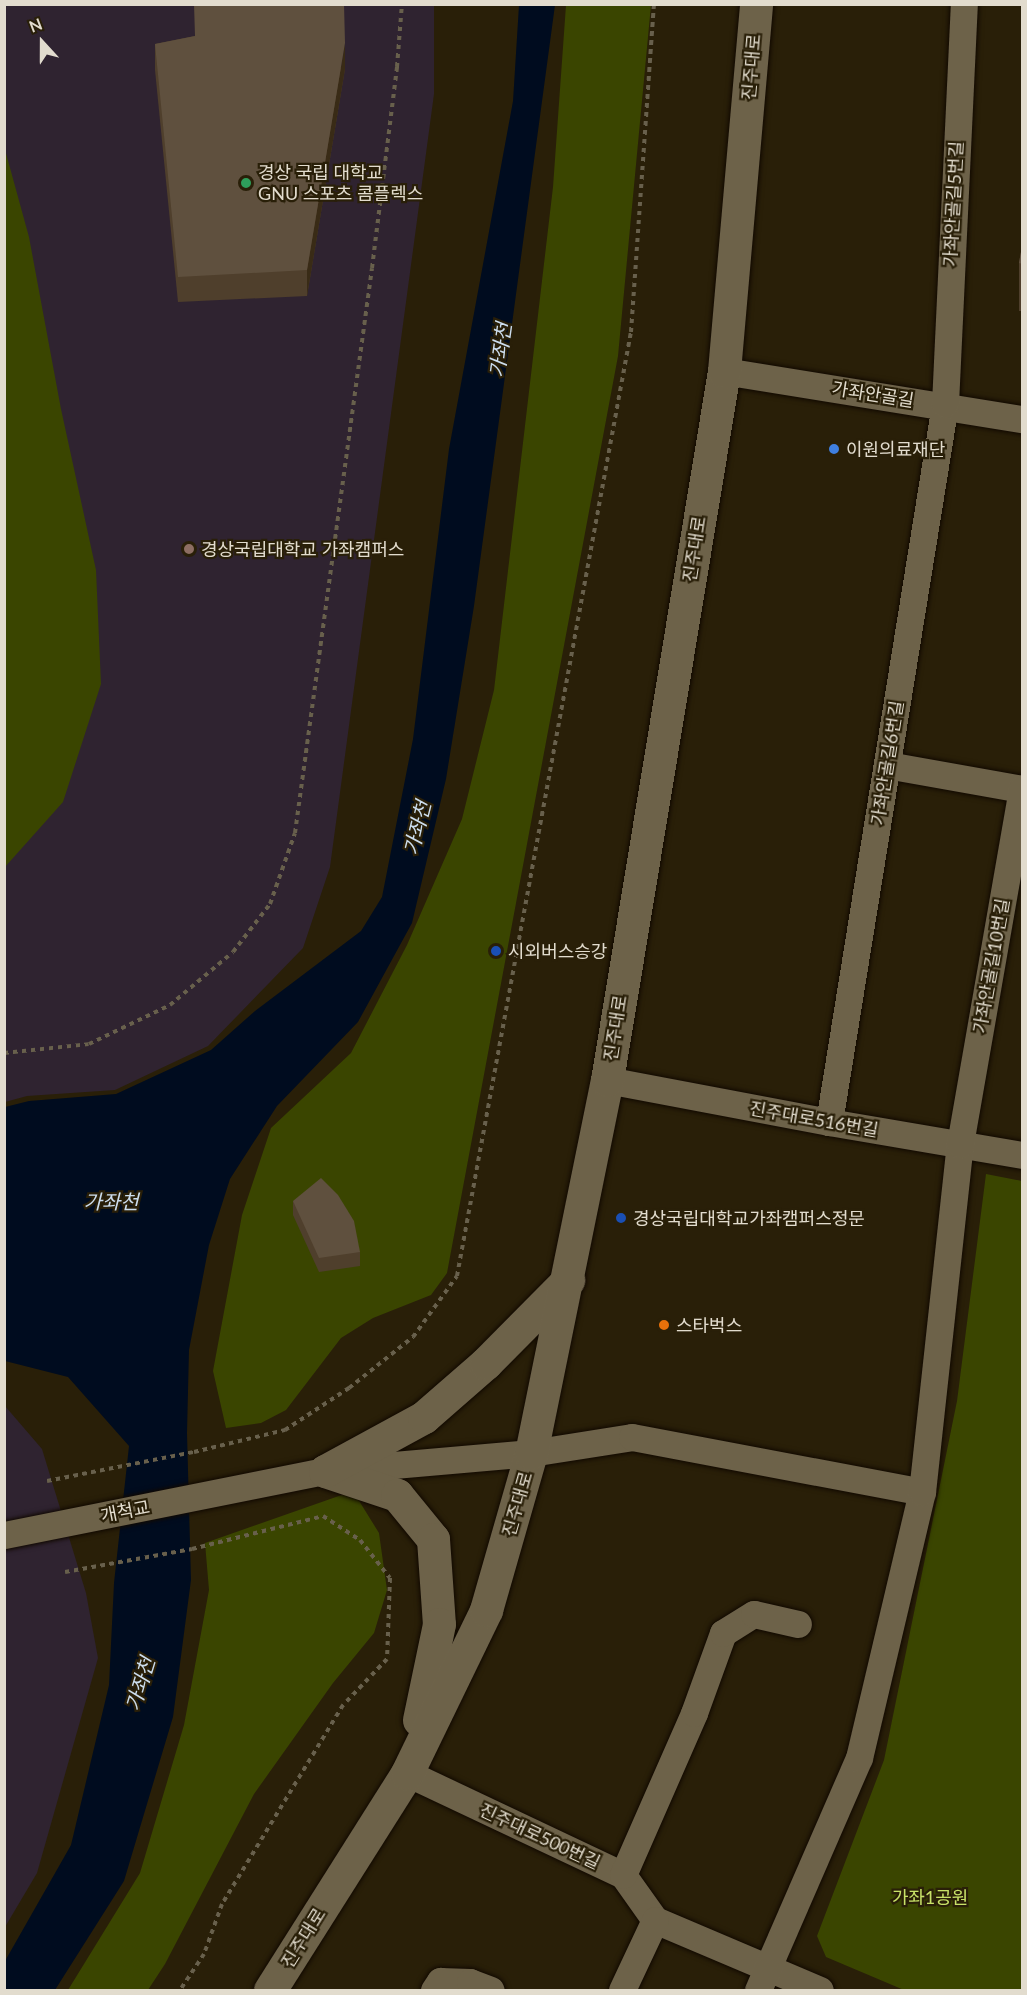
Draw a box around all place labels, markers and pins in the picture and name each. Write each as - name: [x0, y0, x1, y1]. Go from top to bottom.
- place label: 경상 국립 대학교 GNU 스포츠 콤플렉스: [258, 162, 423, 204]
- marker: 경상 국립 대학교 GNU 스포츠 콤플렉스: [239, 176, 253, 190]
- place label: 이원의료재단: [846, 438, 945, 460]
- marker: 이원의료재단: [827, 442, 841, 456]
- place label: 경상국립대학교 가좌캠퍼스: [201, 538, 404, 560]
- marker: 경상국립대학교 가좌캠퍼스: [182, 542, 196, 556]
- place label: 시외버스승강: [508, 940, 607, 962]
- marker: 시외버스승강: [489, 944, 503, 958]
- place label: 경상국립대학교가좌캠퍼스정문: [633, 1207, 865, 1229]
- marker: 경상국립대학교가좌캠퍼스정문: [614, 1211, 628, 1225]
- place label: 스타벅스: [676, 1314, 742, 1336]
- marker: 스타벅스: [657, 1318, 671, 1332]

